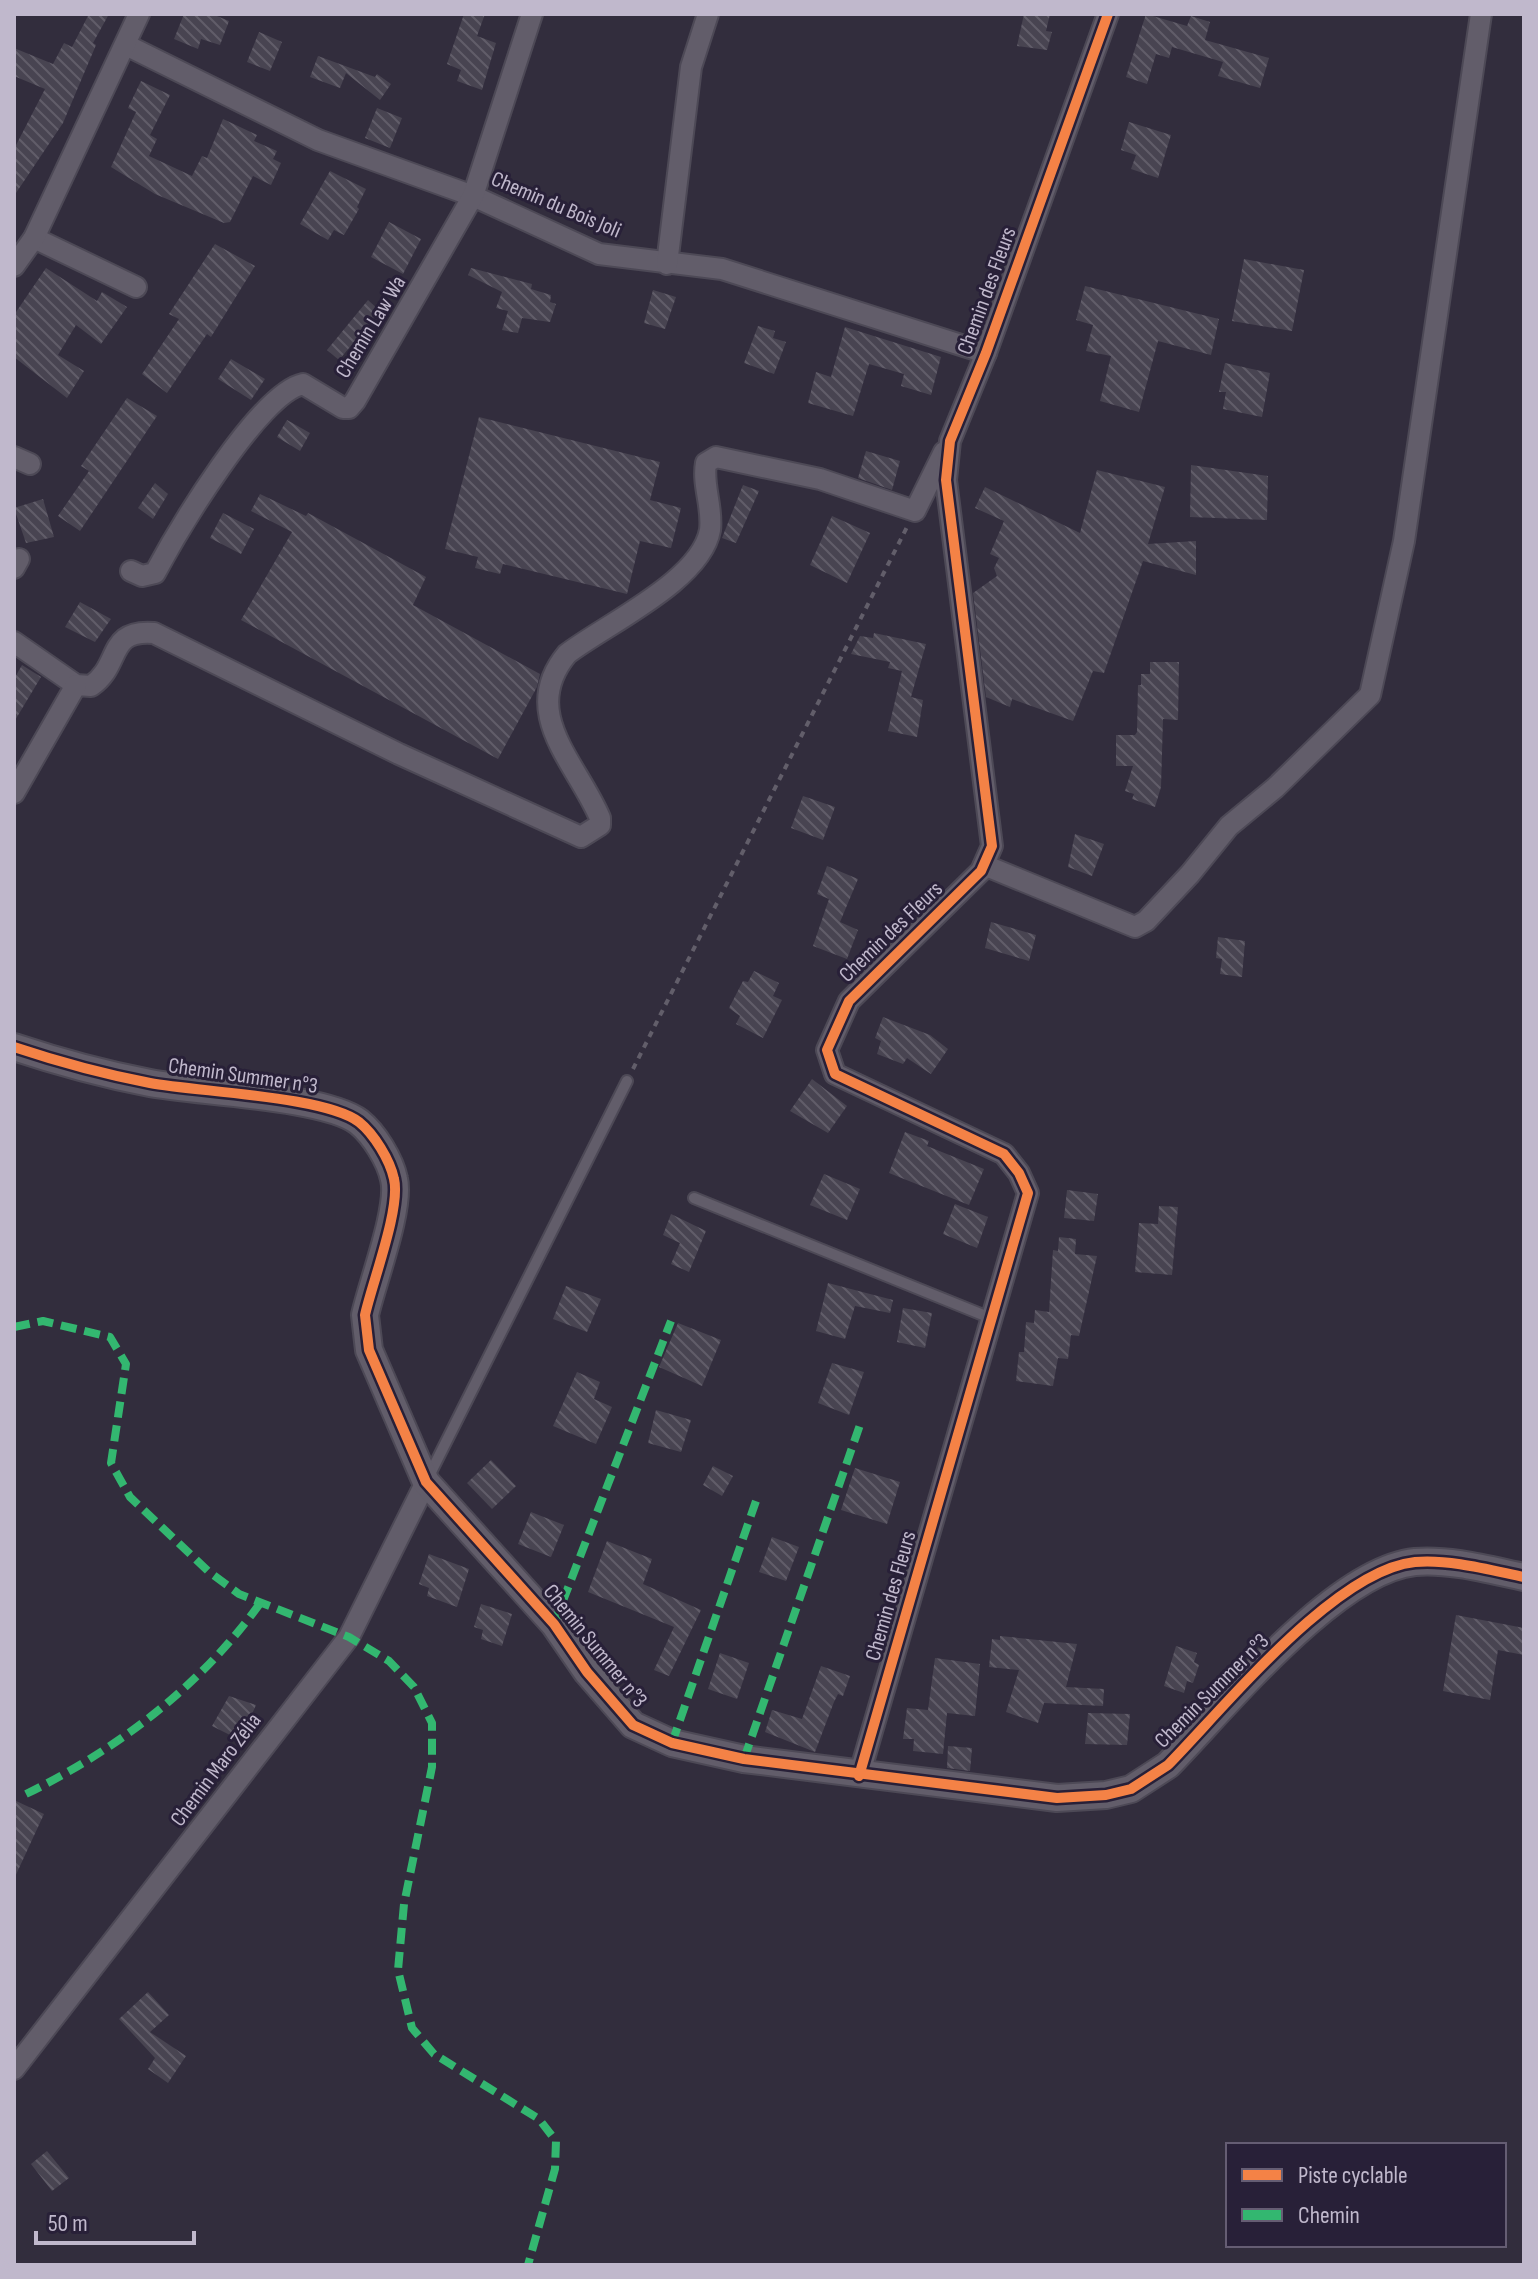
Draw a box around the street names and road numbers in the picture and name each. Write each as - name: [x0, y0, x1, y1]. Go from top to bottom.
- street label: Chemin du Bois Joli: [487, 165, 625, 245]
- street label: Chemin des Fleurs: [951, 223, 1023, 359]
- street label: Chemin Law Wa: [330, 271, 412, 383]
- street label: Chemin des Fleurs: [833, 876, 949, 988]
- street label: Chemin Summer n°3: [166, 1052, 320, 1100]
- street label: Chemin des Fleurs: [860, 1528, 922, 1664]
- street label: Chemin Summer n°3: [537, 1579, 653, 1713]
- street label: Chemin Summer n°3: [1149, 1628, 1275, 1754]
- street label: Chemin Maro Zélia: [165, 1708, 267, 1832]

